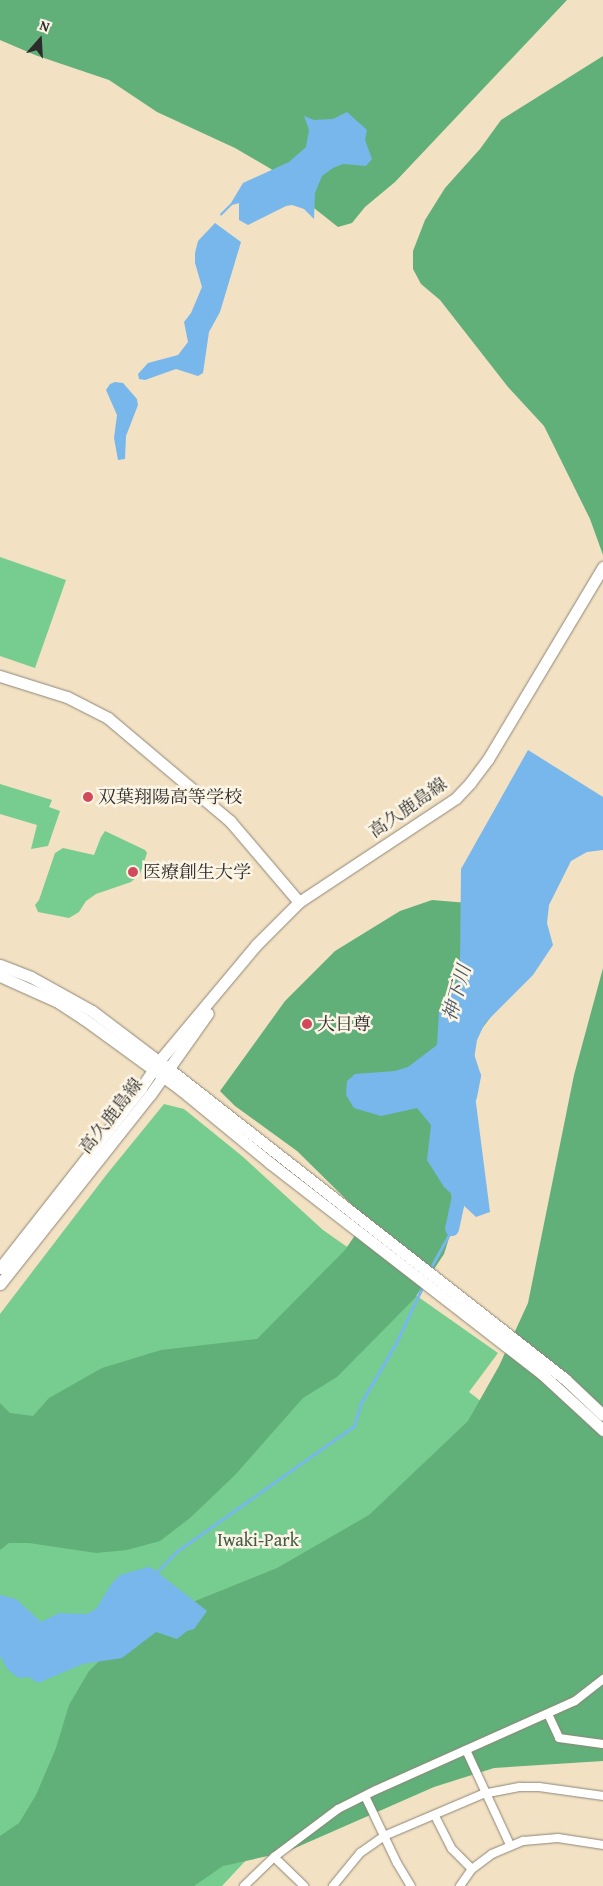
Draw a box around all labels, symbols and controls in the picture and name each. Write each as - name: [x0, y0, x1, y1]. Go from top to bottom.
- north arrow: [15, 15, 65, 65]
- text: N: [37, 15, 53, 37]
- street label: 高久鹿島線: [365, 773, 451, 843]
- place label: 双葉翔陽高等学校: [98, 786, 242, 808]
- marker: 双葉翔陽高等学校: [82, 791, 94, 803]
- place label: 医療創生大学: [143, 861, 251, 883]
- marker: 医療創生大学: [127, 866, 139, 878]
- water label: 神下川: [438, 962, 476, 1024]
- place label: 大日尊: [317, 1013, 371, 1035]
- marker: 大日尊: [301, 1018, 313, 1030]
- street label: 高久鹿島線: [75, 1074, 147, 1158]
- park label: Iwaki-Park: [217, 1529, 299, 1551]

